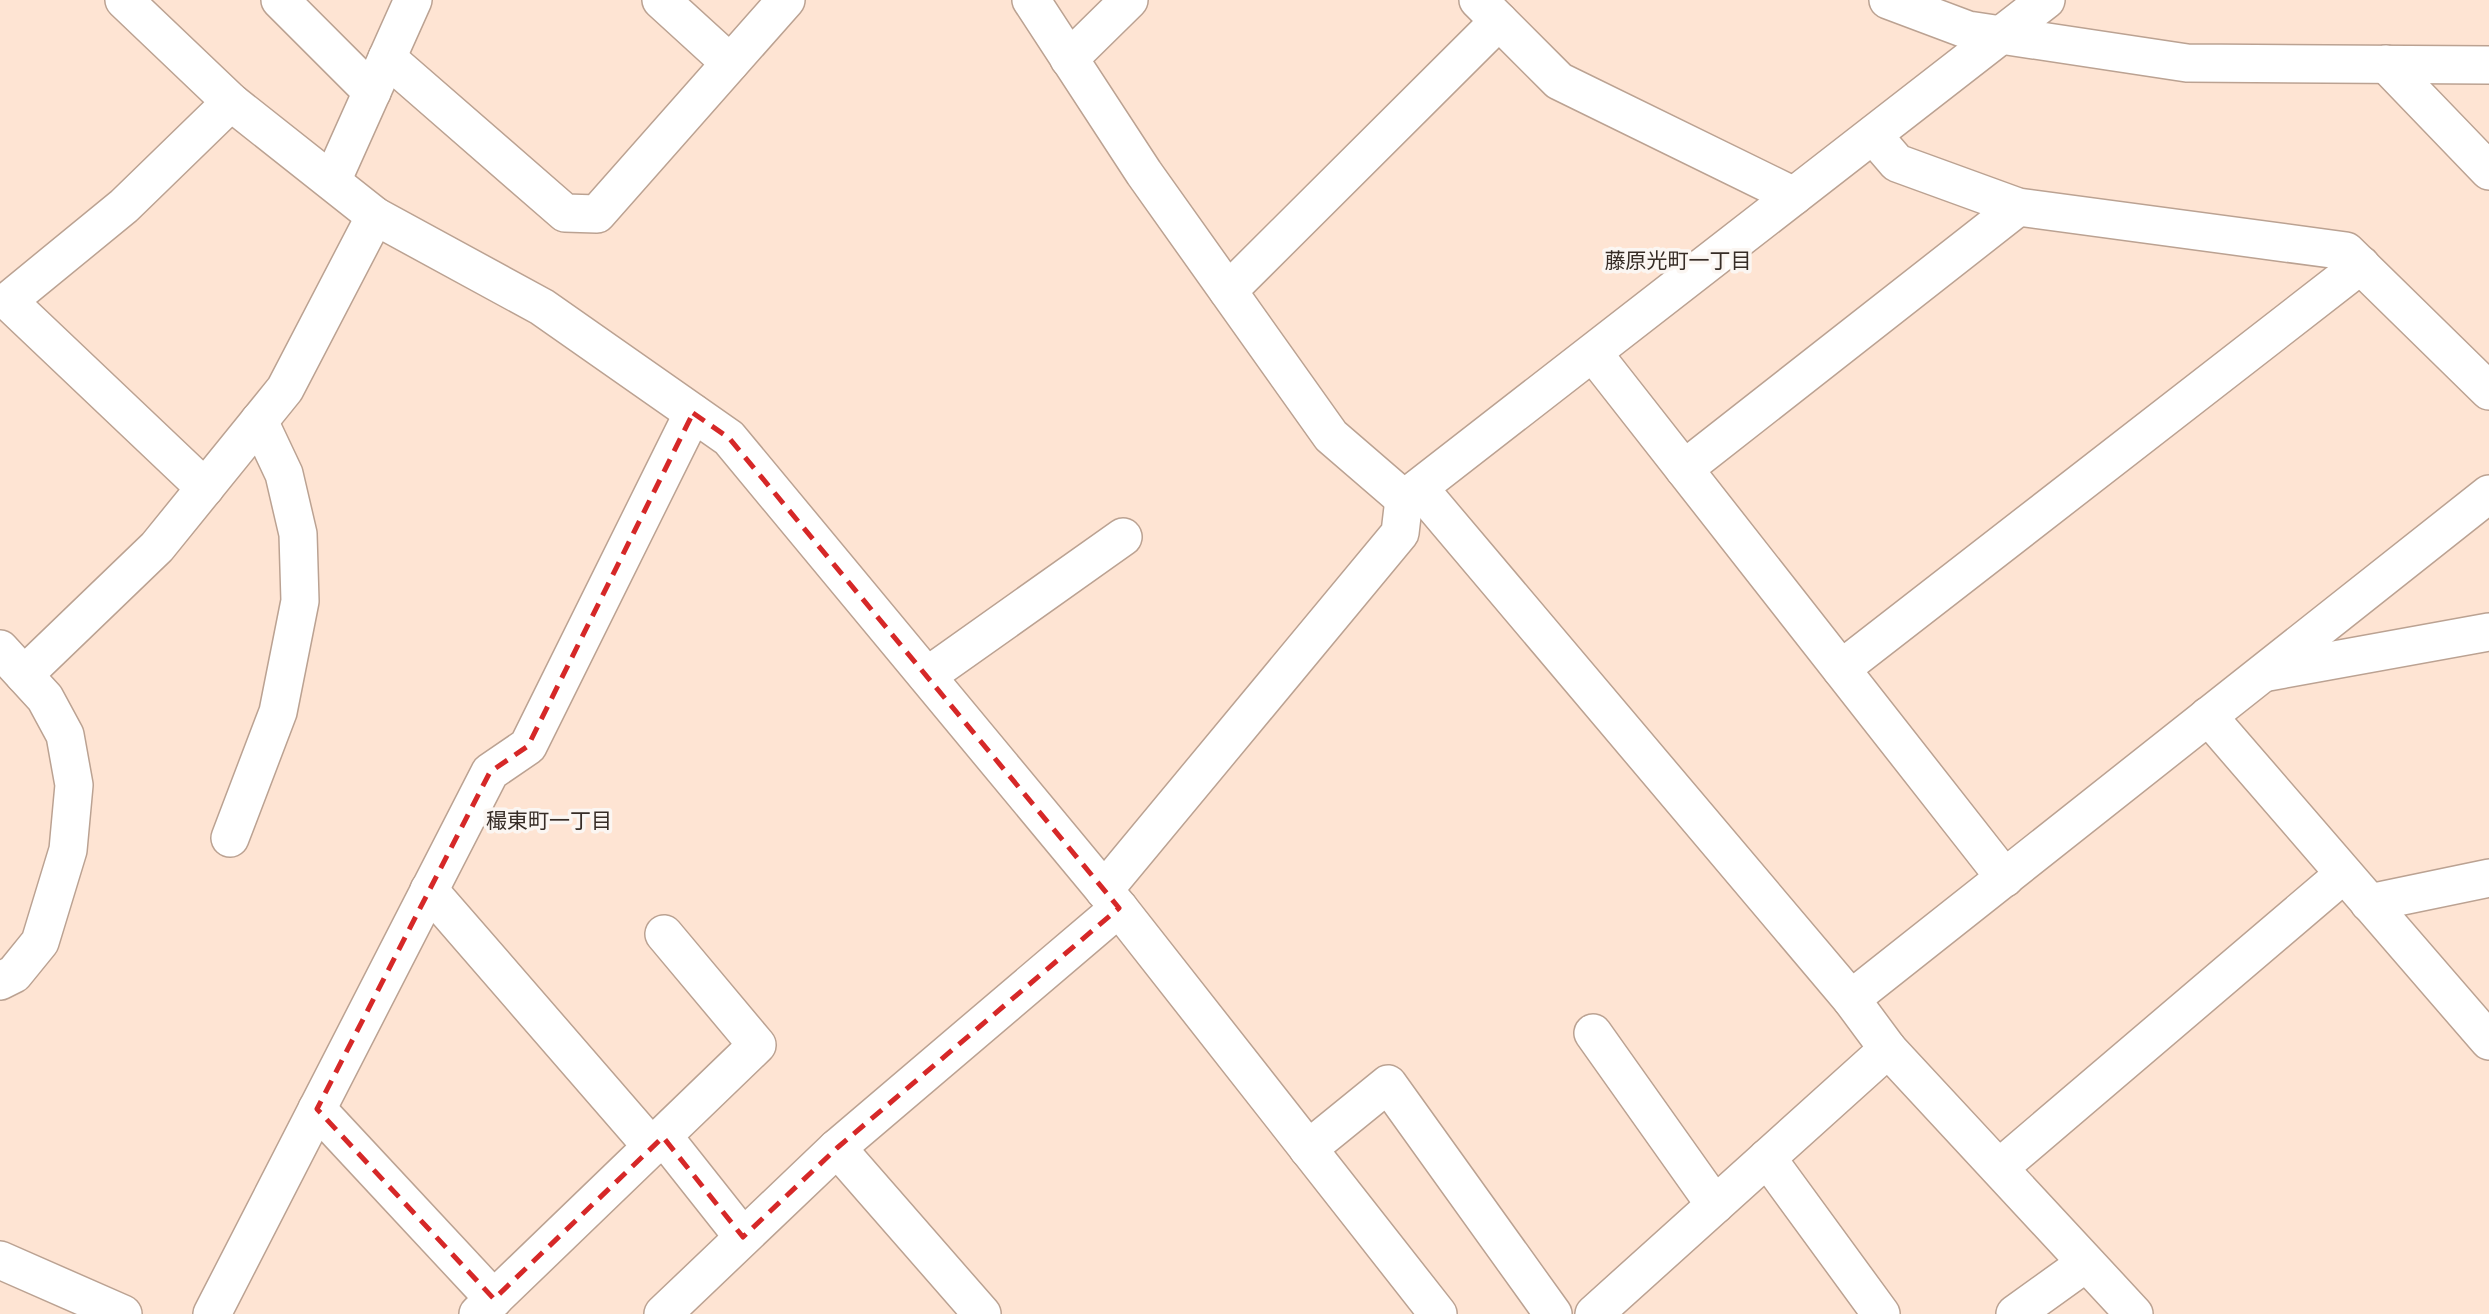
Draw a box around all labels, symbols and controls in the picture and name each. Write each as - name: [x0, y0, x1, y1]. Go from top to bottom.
- district label: 藤原光町一丁目: [1605, 247, 1752, 274]
- district label: 穝東町一丁目: [486, 807, 612, 834]

